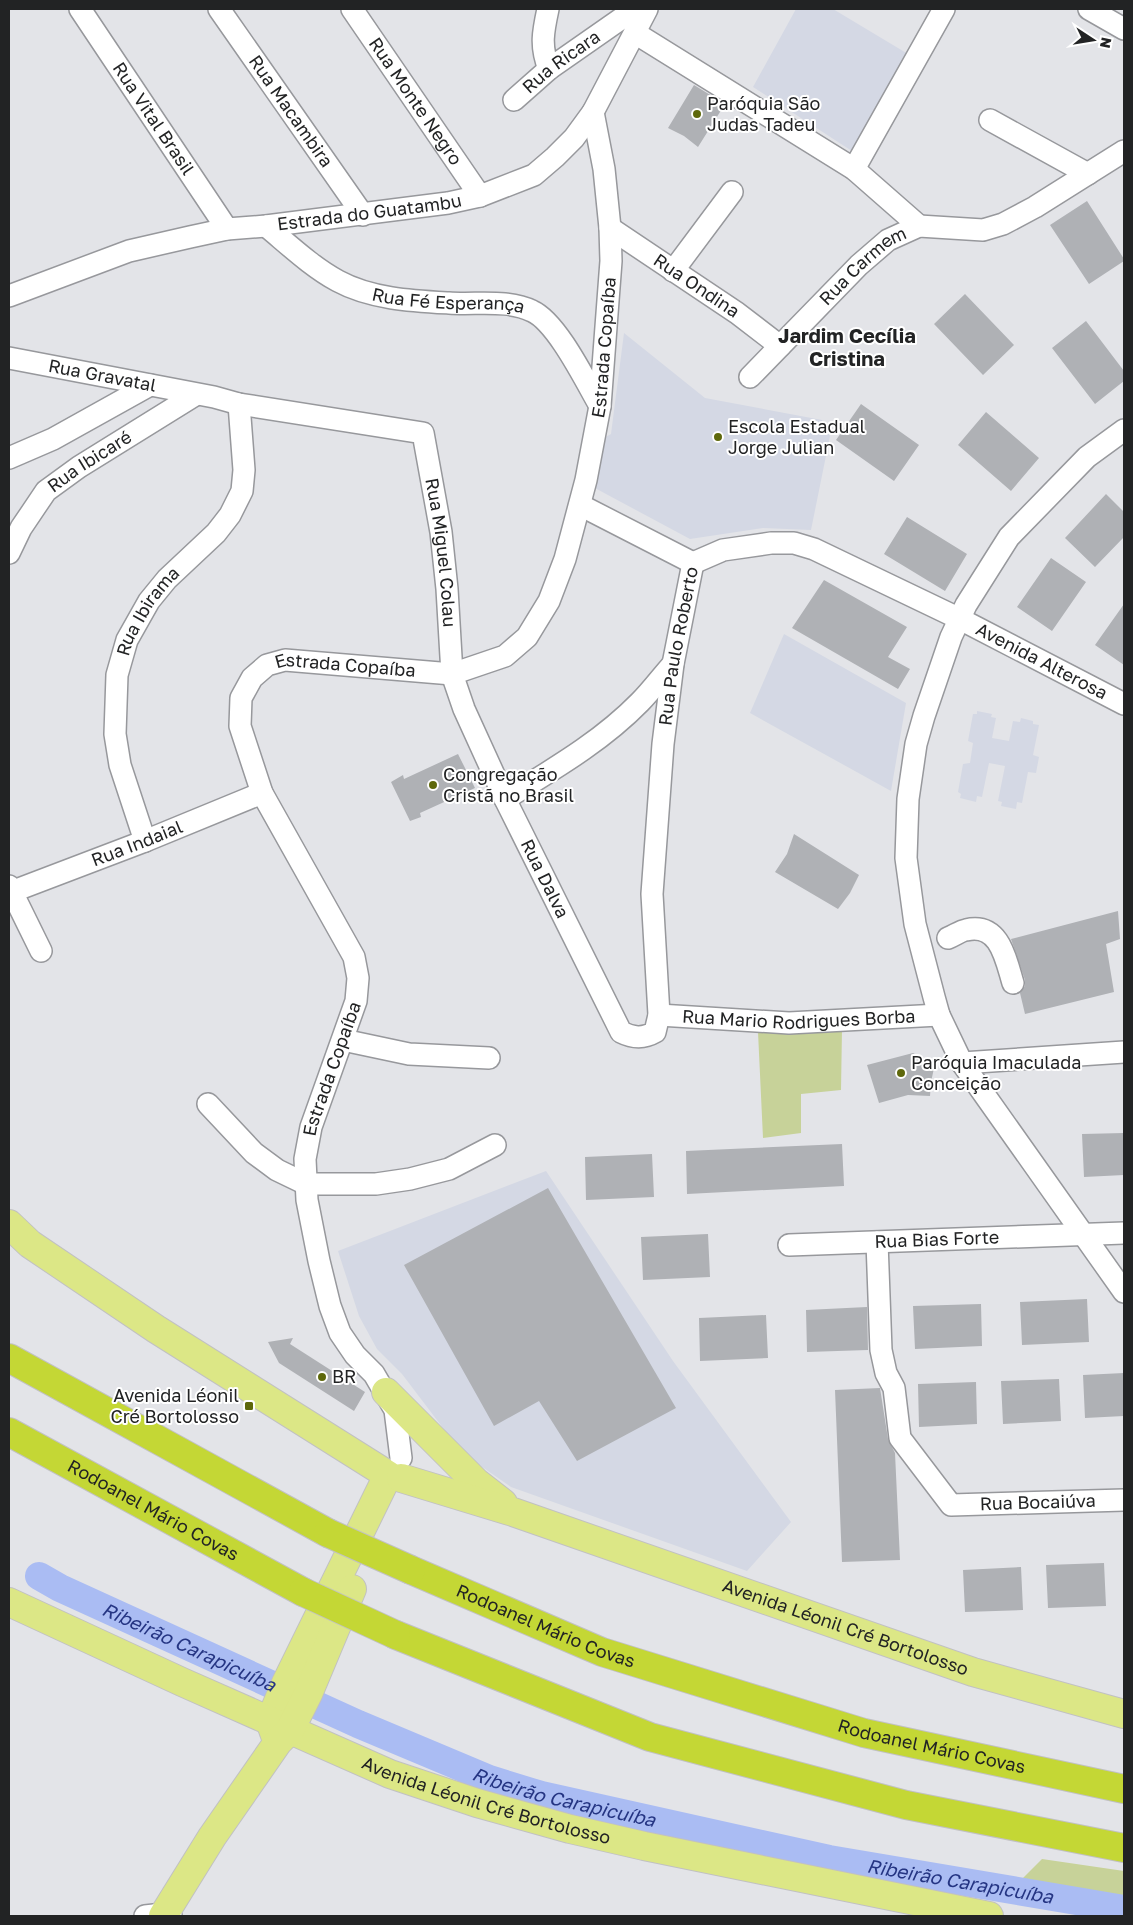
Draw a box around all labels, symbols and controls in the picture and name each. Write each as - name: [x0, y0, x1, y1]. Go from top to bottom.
- north arrow: [1068, 15, 1118, 65]
- street label: Rua Ricara: [517, 25, 604, 97]
- street label: Rua Monte Negro: [365, 33, 467, 169]
- text: N: [1097, 36, 1116, 50]
- street label: Rua Macambira: [245, 51, 338, 171]
- street label: Rua Vital Brasil: [109, 58, 200, 179]
- place label: Paróquia São Judas Tadeu: [707, 92, 820, 135]
- marker: Paróquia São Judas Tadeu: [691, 108, 703, 120]
- street label: Estrada do Guatambu: [276, 188, 464, 234]
- street label: Rua Carmem: [814, 221, 909, 309]
- street label: Rua Ondina: [650, 248, 744, 322]
- street label: Estrada Copaíba: [586, 276, 620, 420]
- street label: Rua Fé Esperança: [370, 282, 527, 317]
- district label: Jardim Cecília Cristina: [778, 323, 916, 370]
- street label: Rua Gravatal: [47, 354, 159, 396]
- place label: Escola Estadual Jorge Julian: [728, 415, 866, 458]
- street label: Rua Ibicaré: [43, 425, 135, 496]
- marker: Escola Estadual Jorge Julian: [712, 431, 724, 443]
- street label: Rua Miguel Colau: [421, 476, 461, 628]
- street label: Rua Ibirama: [111, 561, 183, 658]
- street label: Rua Paulo Roberto: [653, 565, 702, 727]
- street label: Avenida Alterosa: [973, 617, 1112, 704]
- street label: Estrada Copaíba: [272, 648, 417, 681]
- place label: Congregação Cristã no Brasil: [443, 763, 574, 806]
- marker: Congregação Cristã no Brasil: [427, 779, 439, 791]
- street label: Rua Indaial: [88, 815, 186, 870]
- street label: Rua Dalva: [517, 835, 574, 921]
- street label: Estrada Copaíba: [298, 998, 365, 1138]
- street label: Rua Mario Rodrigues Borba: [681, 1004, 916, 1033]
- place label: Paróquia Imaculada Conceição: [911, 1051, 1082, 1094]
- marker: Paróquia Imaculada Conceição: [895, 1067, 907, 1079]
- street label: Rua Bias Forte: [874, 1225, 1000, 1252]
- place label: BR: [332, 1365, 356, 1387]
- marker: BR: [316, 1371, 328, 1383]
- place label: Avenida Léonil Cré Bortolosso: [110, 1384, 239, 1427]
- marker: Avenida Léonil Cré Bortolosso: [243, 1400, 255, 1412]
- street label: Rodoanel Mário Covas: [64, 1454, 243, 1565]
- street label: Rua Bocaiúva: [980, 1489, 1096, 1514]
- street label: Avenida Léonil Cré Bortolosso: [720, 1574, 972, 1680]
- street label: Rodoanel Mário Covas: [453, 1579, 638, 1672]
- water label: Ribeirão Carapicuíba: [99, 1597, 281, 1696]
- street label: Rodoanel Mário Covas: [835, 1714, 1028, 1777]
- street label: Avenida Léonil Cré Bortolosso: [359, 1751, 613, 1848]
- water label: Ribeirão Carapicuíba: [469, 1761, 659, 1831]
- water label: Ribeirão Carapicuíba: [865, 1854, 1056, 1908]

